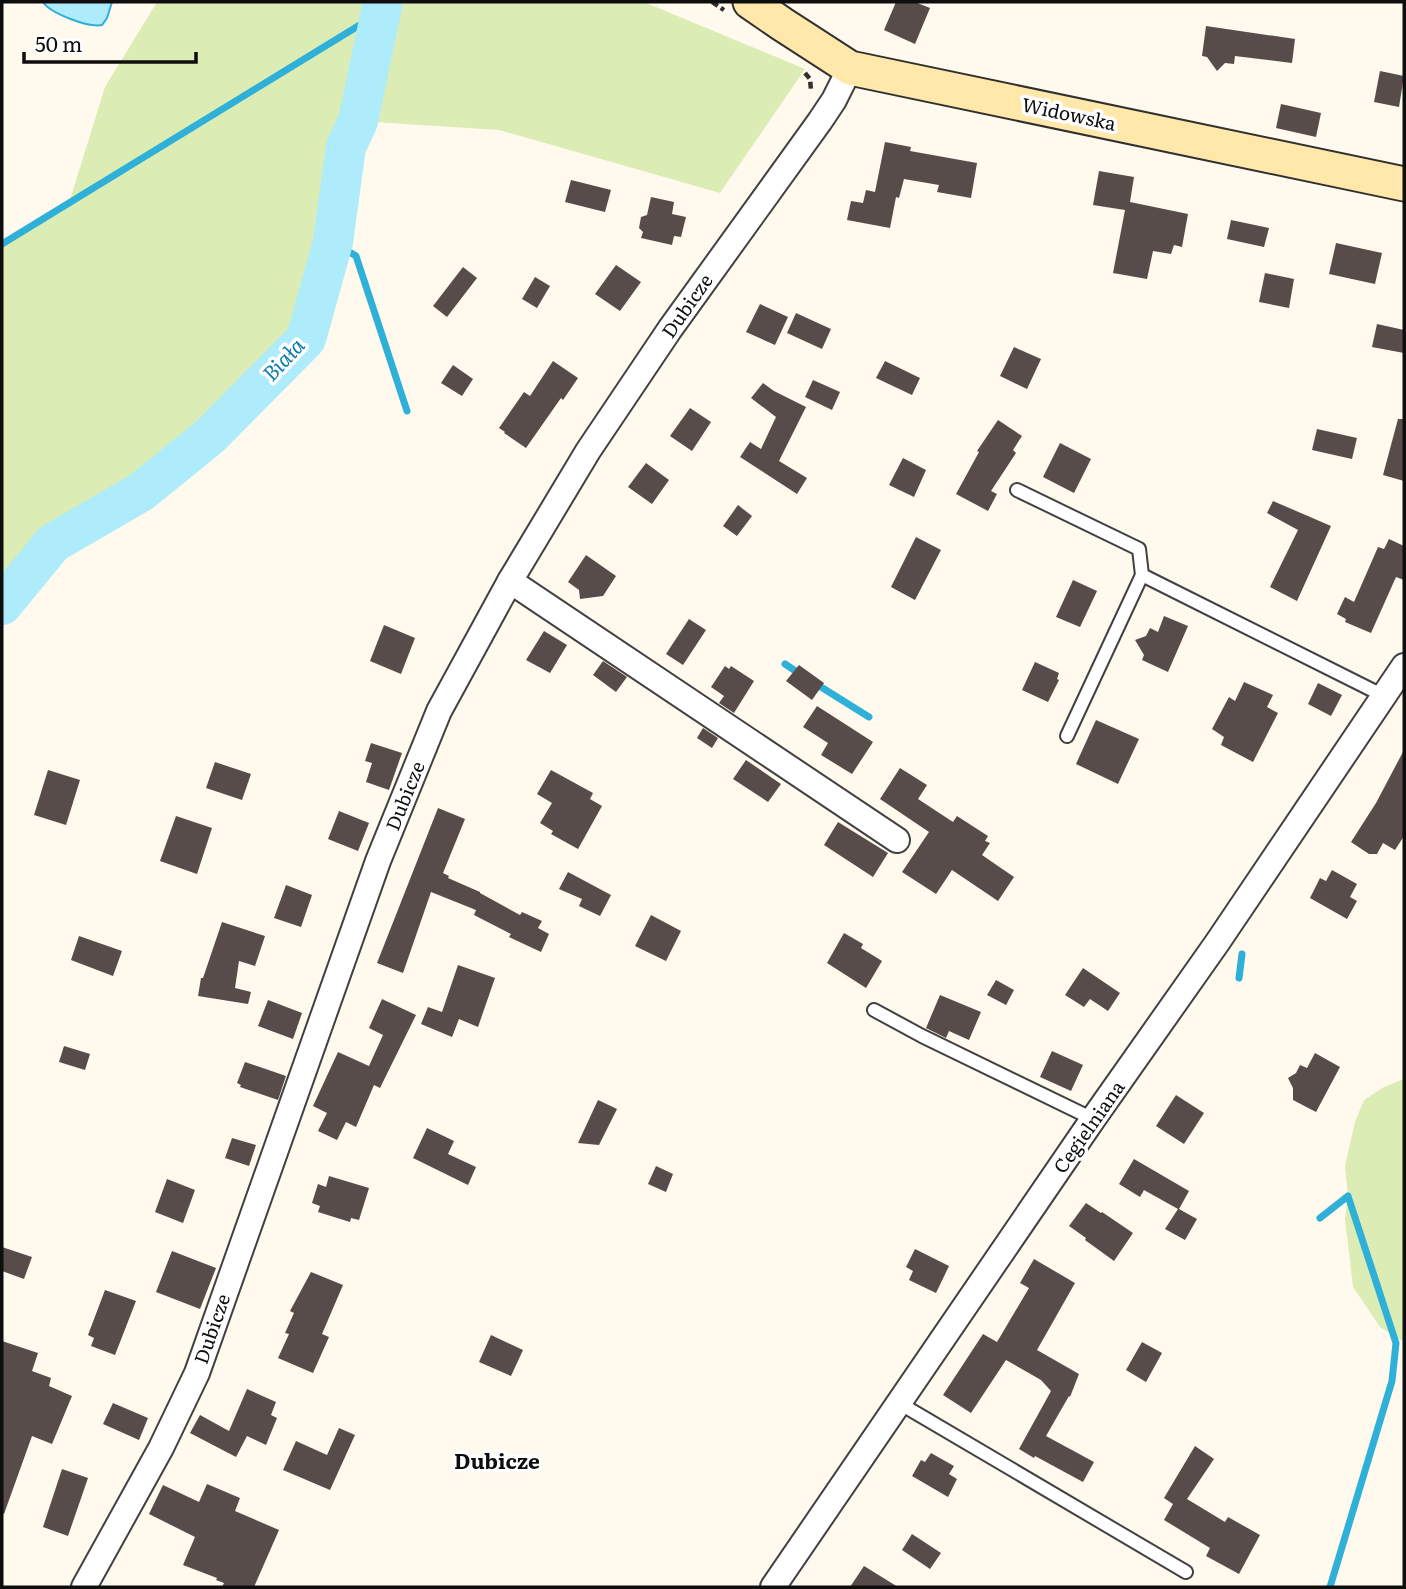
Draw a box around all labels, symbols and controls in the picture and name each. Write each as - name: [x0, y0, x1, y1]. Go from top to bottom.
- scale bar: [24, 21, 196, 65]
- text: 50 m: [35, 27, 82, 58]
- street label: Widowska: [1019, 89, 1120, 137]
- street label: Dubicze: [654, 268, 719, 343]
- water label: Biała: [254, 330, 310, 387]
- street label: Dubicze: [377, 757, 431, 835]
- street label: Cegielniana: [1046, 1074, 1131, 1179]
- street label: Dubicze: [186, 1290, 236, 1368]
- district label: Dubicze: [454, 1444, 540, 1475]

